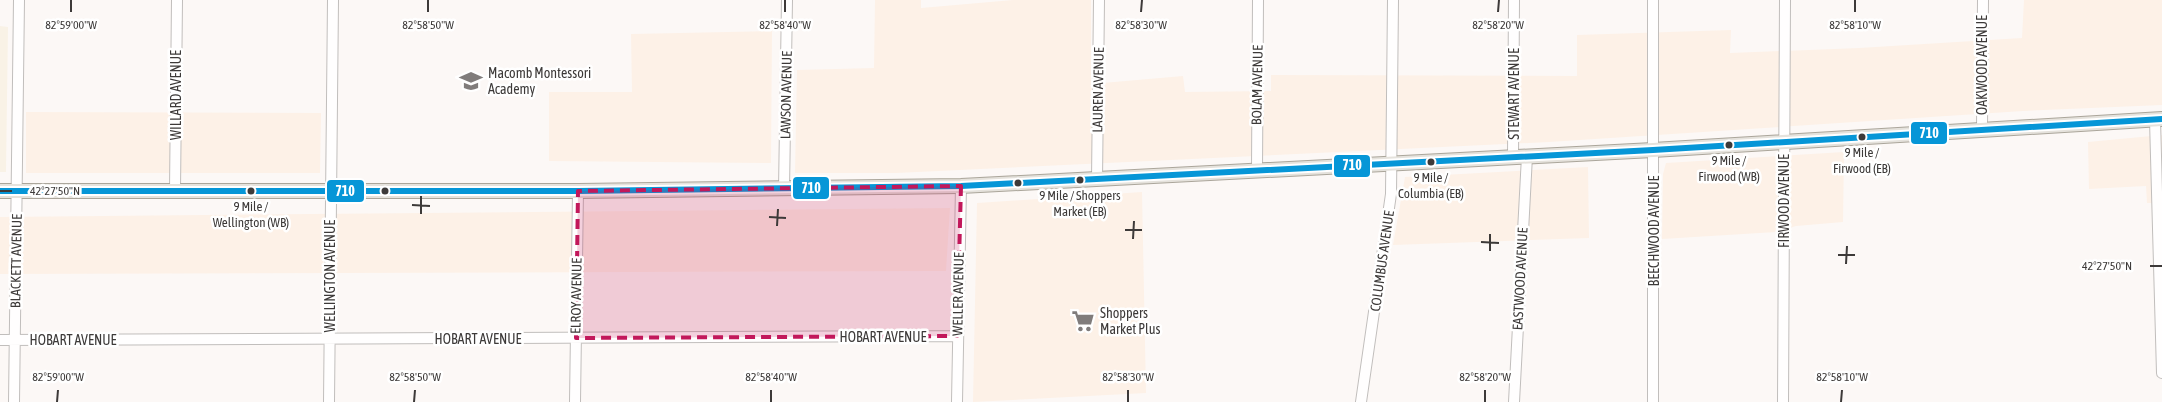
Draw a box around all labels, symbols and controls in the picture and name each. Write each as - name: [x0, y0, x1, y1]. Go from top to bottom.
- street label: OAKWOOD AVENUE: [1974, 15, 1990, 115]
- text: 82°59'00"W: [45, 18, 97, 32]
- text: 82°58'50"W: [402, 18, 454, 32]
- text: 82°58'40"W: [759, 18, 811, 32]
- text: 82°58'30"W: [1115, 18, 1167, 32]
- text: 82°58'20"W: [1472, 18, 1524, 32]
- text: 82°58'10"W: [1829, 18, 1881, 32]
- street label: BOLAM AVENUE: [1248, 45, 1266, 125]
- street label: LAUREN AVENUE: [1089, 47, 1107, 133]
- street label: STEWART AVENUE: [1506, 48, 1522, 140]
- street label: WILLARD AVENUE: [168, 50, 184, 140]
- street label: LAWSON AVENUE: [777, 51, 795, 139]
- place label: Macomb Montessori Academy: [488, 65, 591, 97]
- school or university icon: Macomb Montessori Academy: [458, 68, 484, 94]
- line badge: 710: [1910, 121, 1948, 145]
- text: 710: [1919, 125, 1939, 141]
- marker: 9 Mile / Firwood (EB): [1857, 132, 1867, 142]
- marker: 9 Mile / Firwood (WB): [1724, 140, 1734, 150]
- place label: 9 Mile / Firwood (EB): [1833, 145, 1891, 176]
- place label: 9 Mile / Firwood (WB): [1698, 153, 1760, 184]
- line badge: 710: [1333, 154, 1371, 178]
- street label: FIRWOOD AVENUE: [1776, 154, 1792, 248]
- text: 710: [1342, 157, 1362, 173]
- marker: 9 Mile / Columbia (EB): [1426, 157, 1436, 167]
- place label: 9 Mile / Columbia (EB): [1398, 170, 1464, 201]
- marker: 9 Mile / Shoppers Market (EB): [1075, 175, 1085, 185]
- street label: BEECHWOOD AVENUE: [1646, 175, 1662, 287]
- line badge: 710: [792, 176, 830, 200]
- unlabelled marker: [1013, 178, 1023, 188]
- line badge: 710: [326, 179, 365, 203]
- text: 710: [801, 180, 821, 196]
- text: 710: [335, 183, 355, 199]
- text: 42°27'50"N: [30, 184, 80, 198]
- marker: 9 Mile / Wellington (WB): [246, 186, 256, 196]
- unlabelled marker: [380, 186, 390, 196]
- place label: 9 Mile / Shoppers Market (EB): [1039, 188, 1121, 219]
- place label: 9 Mile / Wellington (WB): [213, 199, 289, 230]
- street label: COLUMBUS AVENUE: [1367, 209, 1397, 313]
- street label: BLACKETT AVENUE: [7, 214, 25, 308]
- street label: WELLINGTON AVENUE: [322, 220, 338, 332]
- street label: EASTWOOD AVENUE: [1509, 227, 1531, 331]
- street label: WELLER AVENUE: [949, 252, 967, 336]
- street label: ELROY AVENUE: [567, 258, 585, 334]
- text: 42°27'50"N: [2082, 259, 2132, 273]
- place label: Shoppers Market Plus: [1100, 305, 1161, 337]
- supermarket icon: Shoppers Market Plus: [1070, 308, 1096, 334]
- street label: HOBART AVENUE: [840, 329, 926, 345]
- street label: HOBART AVENUE: [435, 331, 521, 347]
- street label: HOBART AVENUE: [30, 332, 116, 348]
- text: 82°59'00"W: [32, 370, 84, 384]
- text: 82°58'50"W: [389, 370, 441, 384]
- text: 82°58'40"W: [745, 370, 797, 384]
- text: 82°58'30"W: [1102, 370, 1154, 384]
- text: 82°58'20"W: [1459, 370, 1511, 384]
- text: 82°58'10"W: [1816, 370, 1868, 384]

